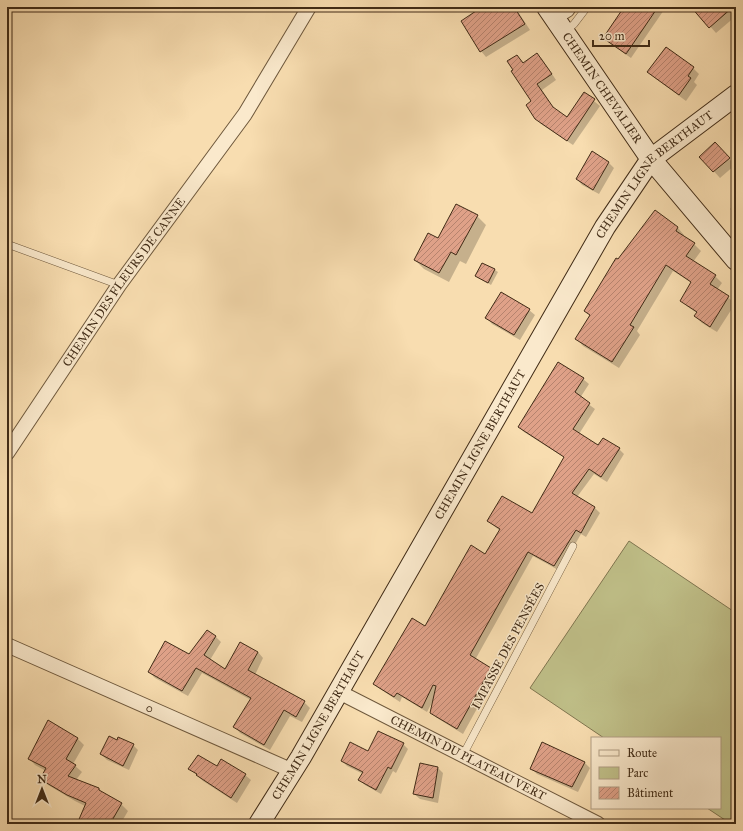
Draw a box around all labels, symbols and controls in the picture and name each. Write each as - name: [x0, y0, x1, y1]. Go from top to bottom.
- scale bar: [593, 22, 649, 48]
- text: 20 m: [599, 29, 625, 43]
- street label: CHEMIN CHEVALIER: [559, 30, 646, 146]
- street label: CHEMIN LIGNE BERTHAUT: [593, 108, 716, 241]
- street label: CHEMIN DES FLEURS DE CANNE: [60, 195, 188, 369]
- street label: CHEMIN LIGNE BERTHAUT: [432, 368, 528, 522]
- street label: IMPASSE DES PENSÉES: [467, 579, 547, 712]
- street label: CHEMIN LIGNE BERTHAUT: [269, 649, 367, 802]
- street label: 0: [144, 700, 156, 716]
- street label: CHEMIN DU PLATEAU VERT: [388, 712, 548, 803]
- legend: [591, 737, 721, 809]
- text: Route: [627, 746, 657, 760]
- text: Parc: [627, 766, 648, 780]
- north arrow: [22, 769, 62, 809]
- text: N: [37, 773, 47, 786]
- text: Bâtiment: [627, 786, 674, 800]

